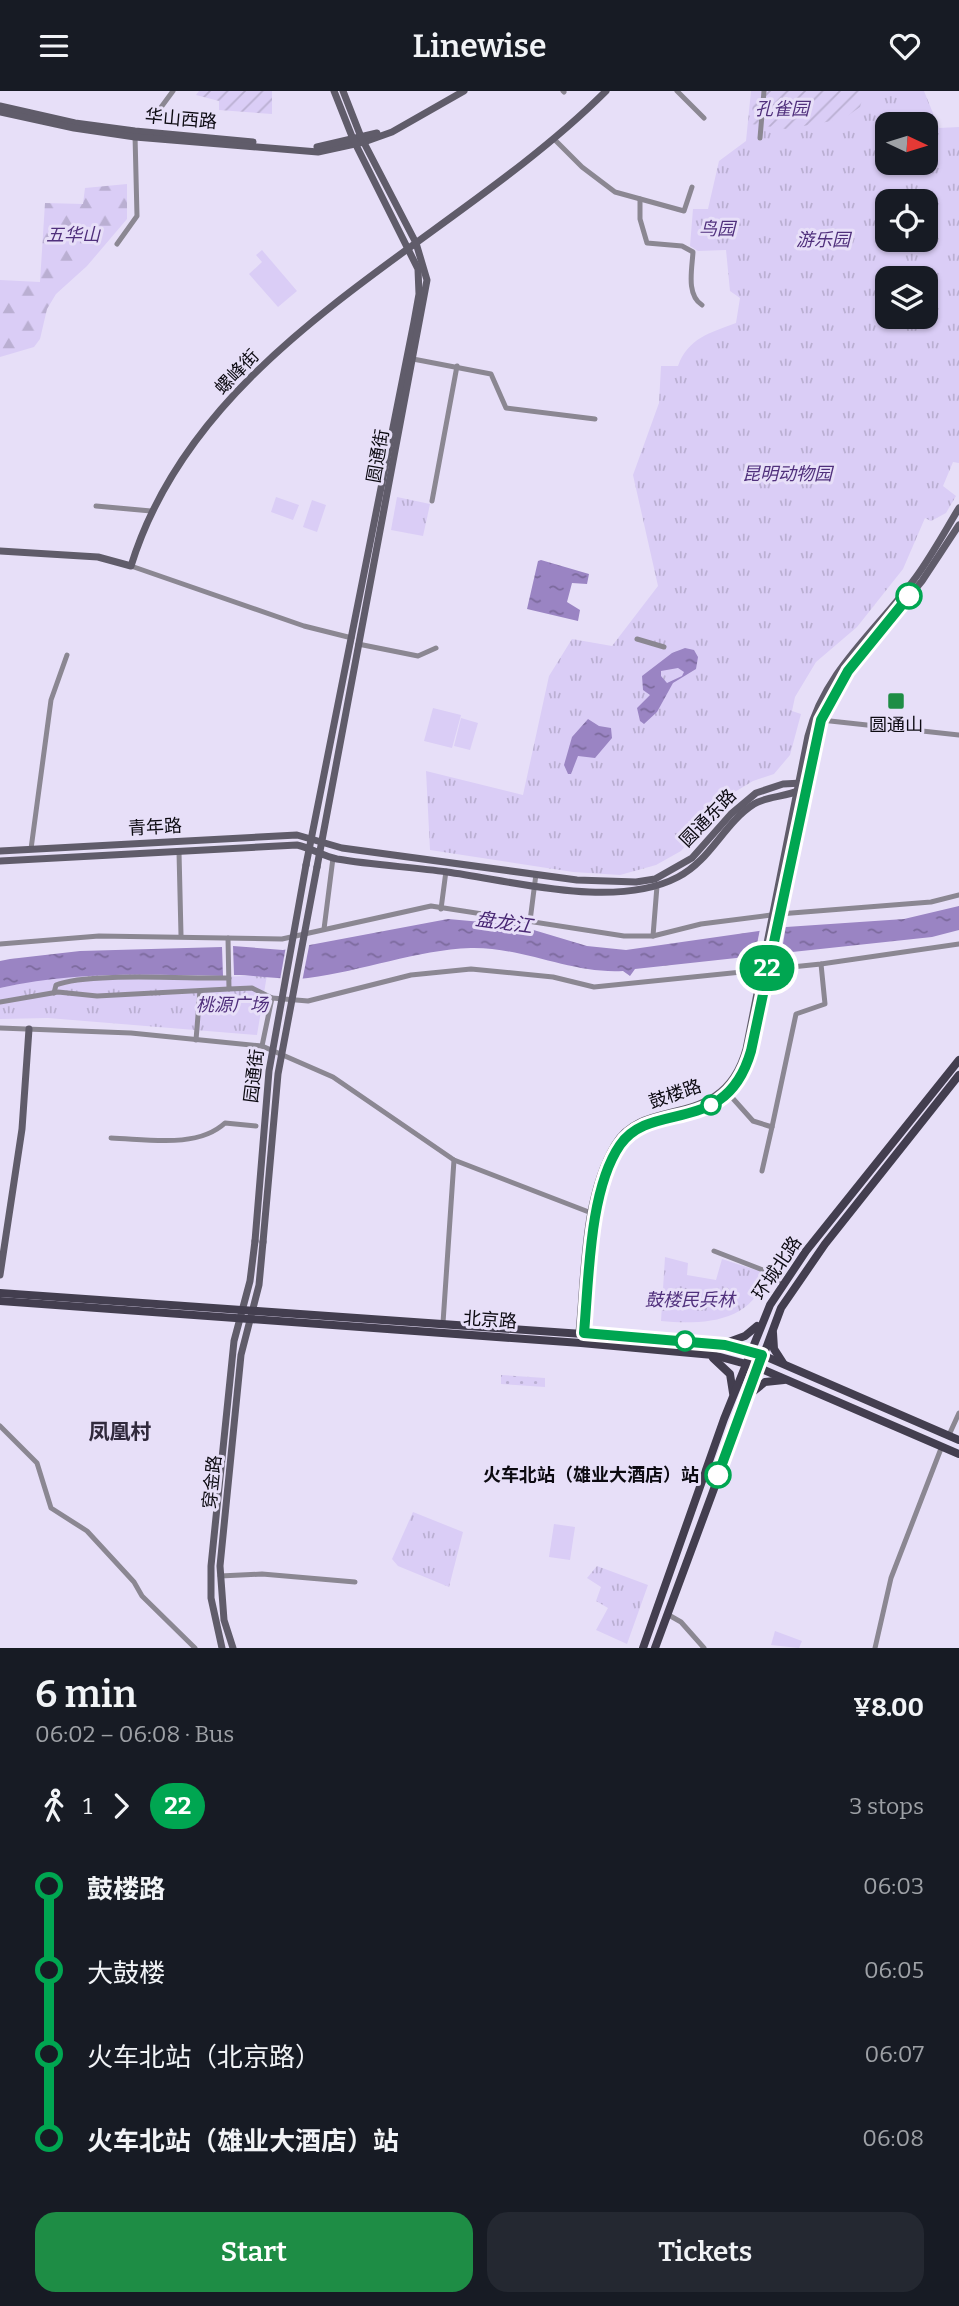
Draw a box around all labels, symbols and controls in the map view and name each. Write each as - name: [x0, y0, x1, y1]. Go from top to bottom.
- icon: menu: [35, 27, 73, 65]
- text: Linewise: [412, 27, 547, 65]
- icon: heart: [886, 27, 924, 65]
- park label: 孔雀园: [755, 98, 812, 120]
- street label: 华山西路: [144, 105, 218, 133]
- north arrow: [875, 112, 938, 175]
- map controls: [875, 112, 938, 329]
- button: locate: [875, 189, 938, 252]
- park label: 鸟园: [699, 218, 738, 240]
- park label: 五华山: [46, 224, 101, 246]
- park label: 游乐园: [796, 229, 853, 251]
- button: layers: [875, 266, 938, 329]
- street label: 螺峰街: [210, 345, 264, 399]
- street label: 圆通街: [362, 428, 394, 484]
- park label: 昆明动物园: [742, 463, 835, 485]
- unlabelled marker: [896, 583, 922, 609]
- marker: 圆通山: [886, 691, 906, 711]
- place label: 圆通山: [869, 714, 923, 736]
- street label: 圆通东路: [675, 784, 741, 852]
- street label: 青年路: [127, 815, 183, 839]
- water label: 盘龙江: [474, 907, 536, 938]
- line badge: 22: [736, 945, 798, 991]
- text: 22: [753, 954, 781, 982]
- park label: 桃源广场: [196, 994, 270, 1016]
- street label: 园通街: [240, 1048, 268, 1104]
- street label: 鼓楼路: [646, 1075, 704, 1113]
- unlabelled marker: [701, 1095, 721, 1115]
- street label: 环城北路: [748, 1232, 806, 1304]
- park label: 鼓楼民兵林: [645, 1289, 737, 1311]
- street label: 北京路: [462, 1307, 518, 1333]
- unlabelled marker: [675, 1331, 695, 1351]
- district label: 凤凰村: [89, 1419, 152, 1445]
- street label: 穿金路: [198, 1454, 226, 1510]
- marker: 火车北站（雄业大酒店）站: [705, 1462, 731, 1488]
- place label: 火车北站（雄业大酒店）站: [483, 1464, 699, 1486]
- text: 6 min: [35, 1671, 137, 1717]
- text: ¥8.00: [853, 1692, 924, 1723]
- text: 06:02 – 06:08 · Bus: [35, 1720, 234, 1748]
- icon: walk: [35, 1787, 73, 1825]
- icon: forward: [102, 1787, 140, 1825]
- text: 1: [83, 1792, 92, 1820]
- text: 22: [164, 1792, 191, 1820]
- text: 3 stops: [849, 1792, 924, 1820]
- text: 06:03: [863, 1872, 924, 1900]
- text: 鼓楼路: [87, 1874, 165, 1905]
- text: 06:05: [864, 1956, 924, 1984]
- text: 大鼓楼: [87, 1958, 165, 1989]
- text: 06:07: [865, 2040, 924, 2068]
- text: 火车北站（北京路）: [87, 2042, 321, 2073]
- text: 06:08: [862, 2124, 924, 2152]
- text: 火车北站（雄业大酒店）站: [87, 2126, 399, 2157]
- button: Start: [35, 2212, 473, 2292]
- button: Tickets: [487, 2212, 924, 2292]

